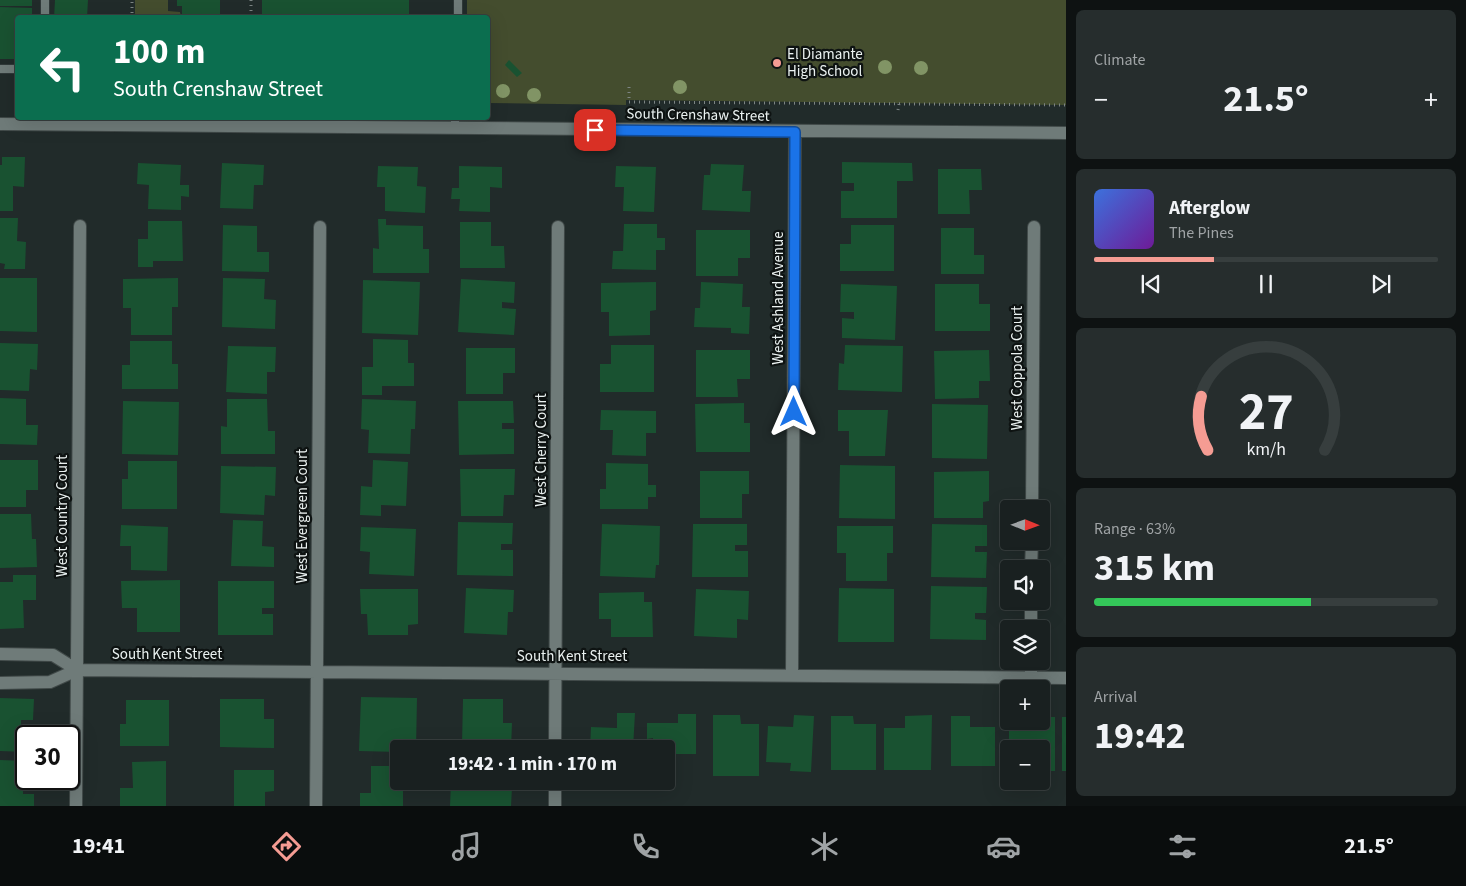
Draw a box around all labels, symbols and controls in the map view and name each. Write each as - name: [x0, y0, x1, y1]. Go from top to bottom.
- text: 100 m: [113, 27, 205, 77]
- icon: left: [30, 35, 95, 100]
- place label: El Diamante High School: [787, 44, 863, 82]
- text: Climate: [1094, 49, 1145, 71]
- marker: El Diamante High School: [771, 57, 783, 69]
- text: 21.5°: [1223, 72, 1309, 126]
- text: South Crenshaw Street: [113, 73, 323, 105]
- text: −: [1094, 80, 1108, 120]
- text: +: [1424, 80, 1438, 120]
- street label: South Crenshaw Street: [626, 103, 770, 127]
- pin: [574, 109, 616, 151]
- icon: arrive: [581, 116, 609, 144]
- text: Afterglow: [1169, 195, 1250, 222]
- text: The Pines: [1169, 222, 1234, 244]
- street label: West Ashland Avenue: [768, 231, 789, 365]
- icon: previous: [1137, 270, 1165, 298]
- icon: pause: [1252, 270, 1280, 298]
- icon: next: [1367, 270, 1395, 298]
- street label: West Coppola Court: [1007, 306, 1028, 430]
- text: 27: [1239, 376, 1293, 450]
- position arrow: [767, 385, 819, 437]
- street label: West Cherry Court: [531, 393, 552, 507]
- text: km/h: [1246, 437, 1286, 462]
- street label: West Evergreen Court: [292, 449, 313, 583]
- street label: West Country Court: [52, 455, 73, 577]
- north arrow: [1000, 500, 1050, 550]
- map controls: [1000, 500, 1050, 790]
- text: Range · 63%: [1094, 518, 1175, 540]
- text: 315 km: [1094, 541, 1215, 595]
- button: sound: [1000, 560, 1050, 610]
- button: layers: [1000, 620, 1050, 670]
- street label: South Kent Street: [112, 644, 222, 665]
- street label: South Kent Street: [517, 646, 627, 667]
- button: +: [1000, 680, 1050, 730]
- text: Arrival: [1094, 686, 1137, 708]
- text: 19:42: [1094, 709, 1186, 763]
- speed limit sign: 30: [15, 725, 80, 790]
- button: −: [1000, 740, 1050, 790]
- text: 19:42 · 1 min · 170 m: [448, 751, 617, 778]
- icon: directions: [269, 829, 304, 864]
- icon: music: [449, 829, 484, 864]
- icon: phone: [628, 829, 663, 864]
- icon: climate: [807, 829, 842, 864]
- icon: car: [986, 829, 1021, 864]
- icon: filters: [1165, 829, 1200, 864]
- text: 19:41: [72, 830, 125, 862]
- text: 21.5°: [1344, 830, 1394, 862]

